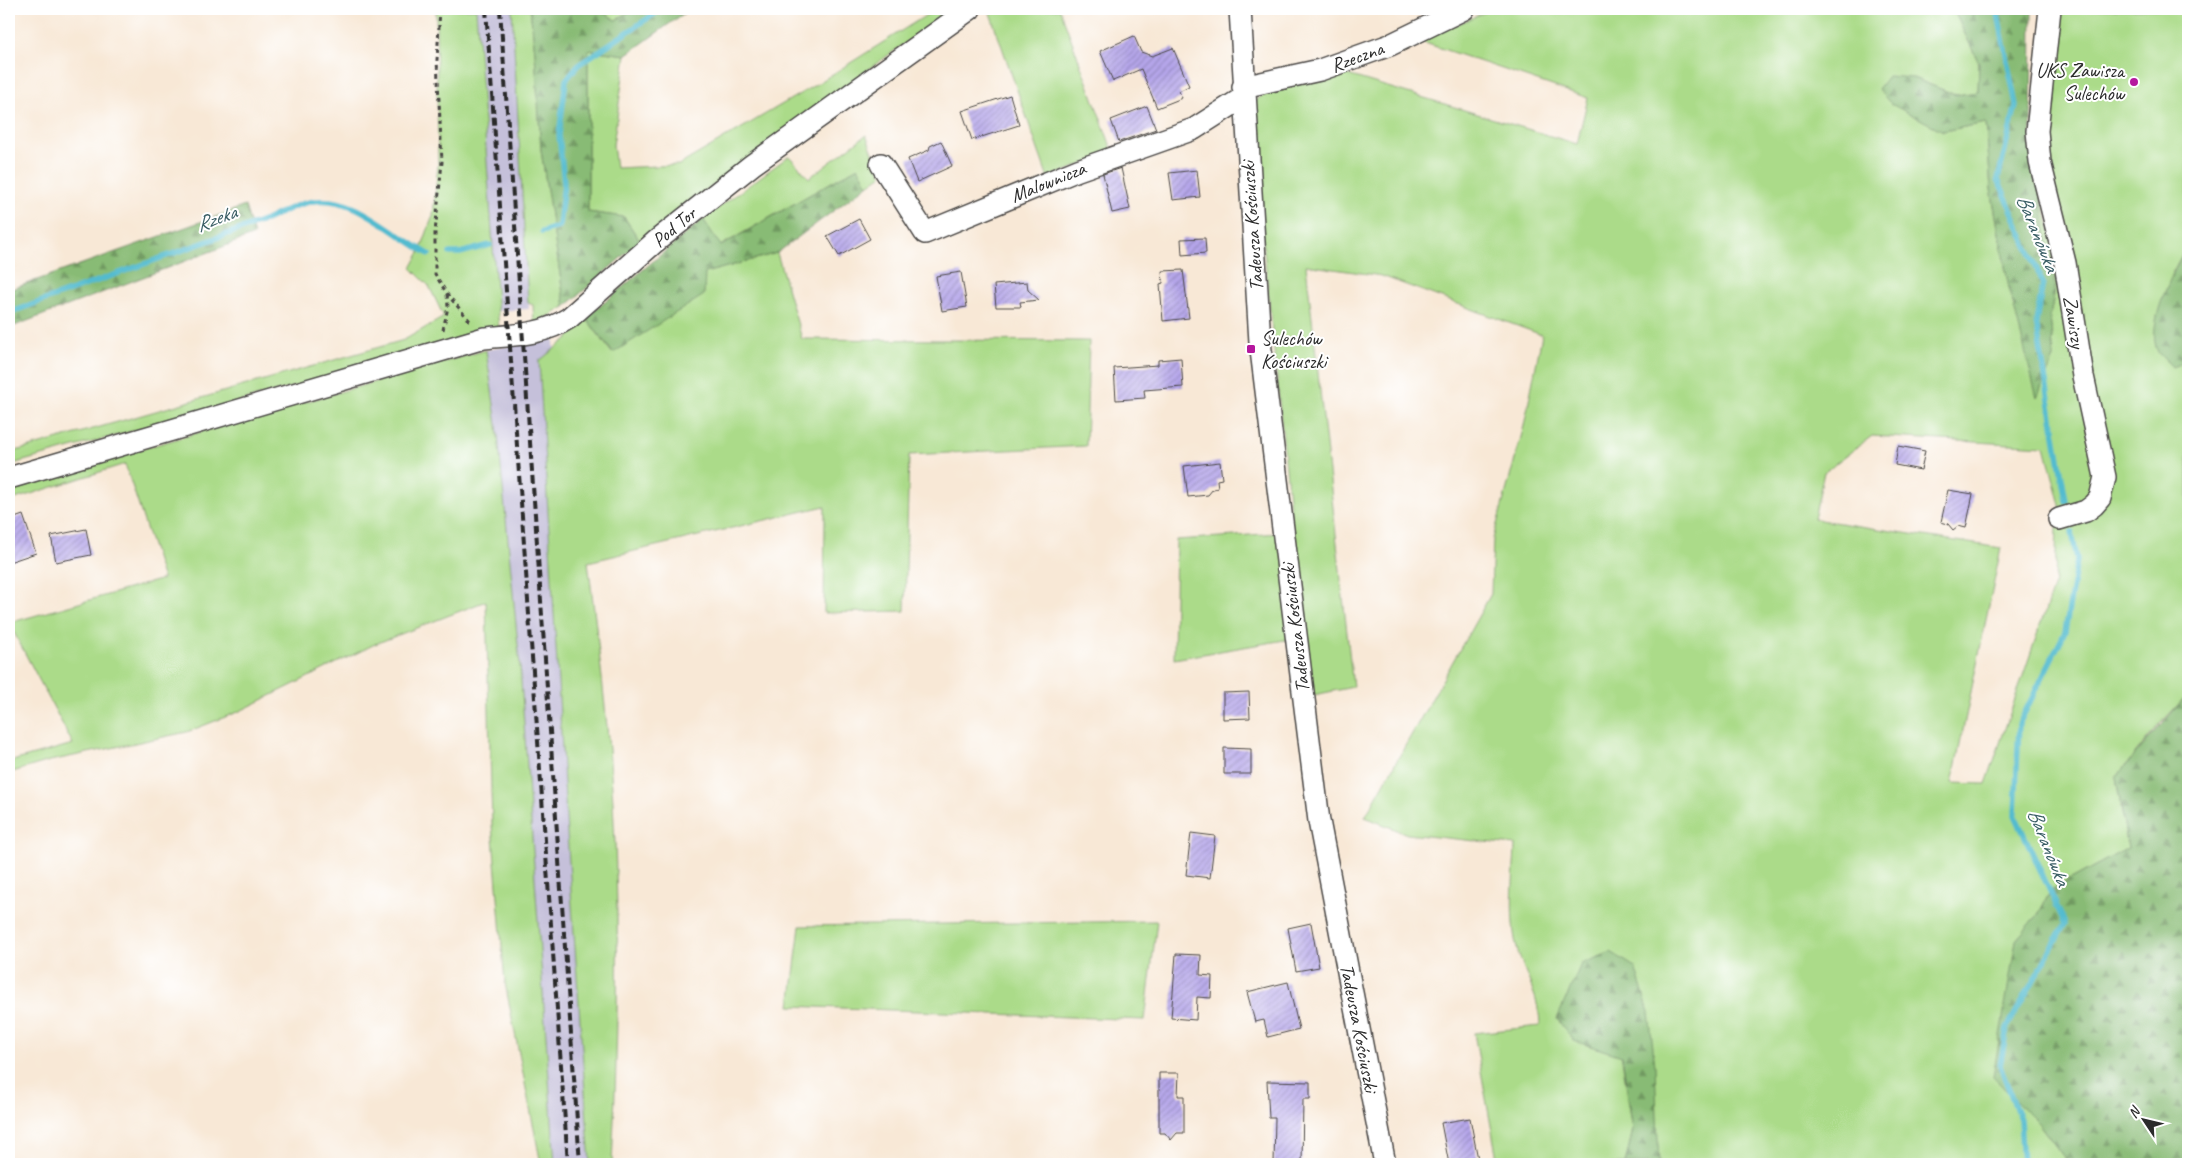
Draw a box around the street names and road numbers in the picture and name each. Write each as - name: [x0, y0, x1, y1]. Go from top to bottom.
- street label: Rzeczna: [1327, 35, 1389, 78]
- street label: Malownicza: [1007, 155, 1090, 208]
- street label: Tadeusza Kościuszki: [1235, 158, 1269, 292]
- street label: Pod Tor: [647, 200, 703, 253]
- street label: Zawiszy: [2058, 294, 2091, 352]
- street label: Tadeusza Kościuszki: [1274, 560, 1315, 694]
- street label: Tadeusza Kościuszki: [1334, 962, 1384, 1096]

